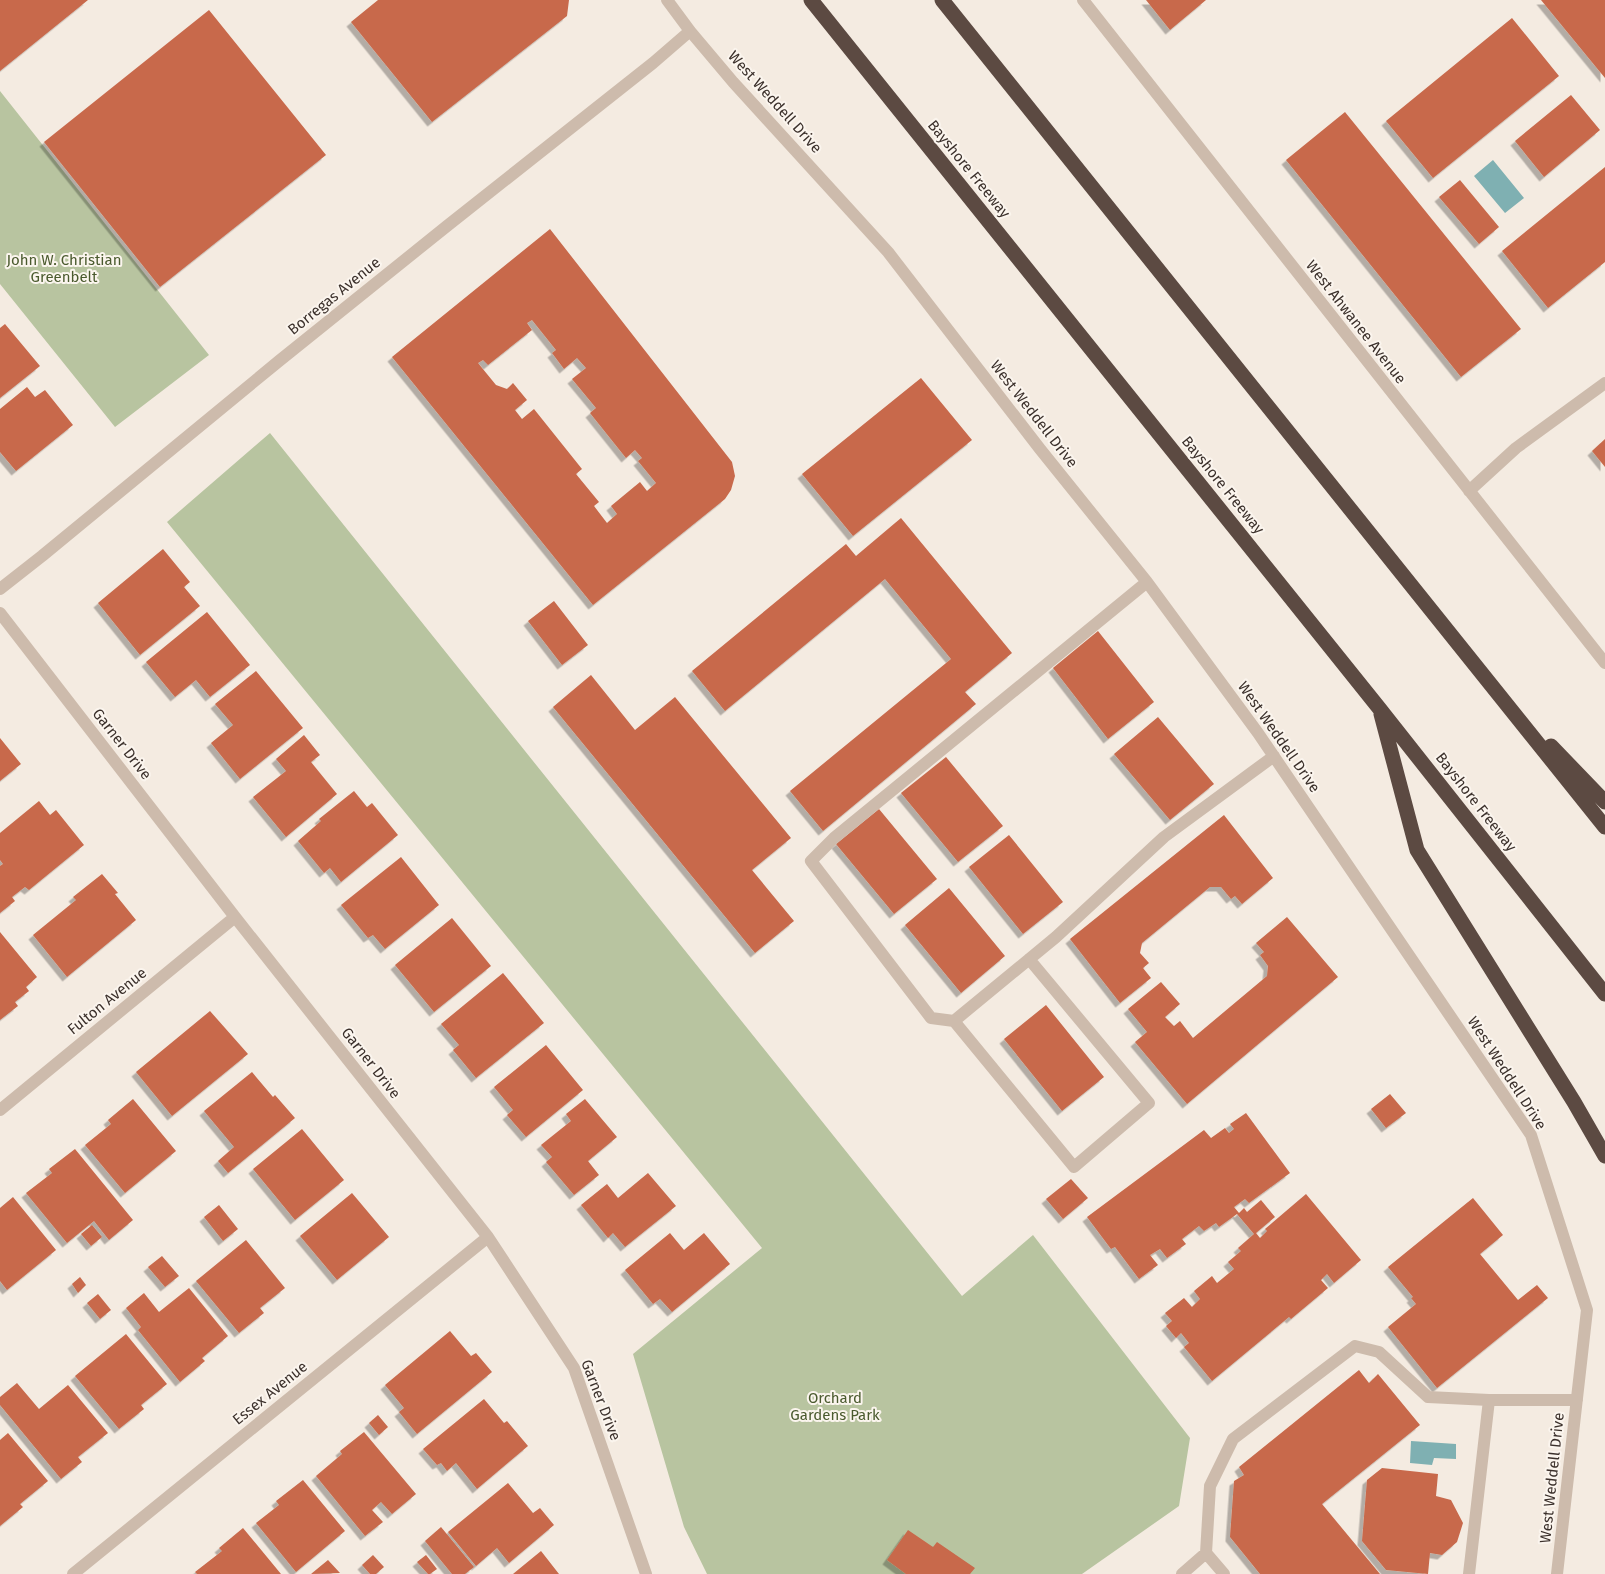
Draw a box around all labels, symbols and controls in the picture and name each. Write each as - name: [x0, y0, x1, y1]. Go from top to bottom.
- street label: West Weddell Drive: [724, 47, 826, 157]
- street label: Bayshore Freeway: [924, 116, 1014, 222]
- park label: John W. Christian Greenbelt: [6, 251, 122, 286]
- street label: Borregas Avenue: [284, 253, 384, 339]
- street label: West Ahwanee Avenue: [1302, 257, 1410, 387]
- street label: West Weddell Drive: [986, 357, 1082, 471]
- street label: Bayshore Freeway: [1178, 432, 1268, 538]
- street label: West Weddell Drive: [1234, 678, 1324, 796]
- street label: Garner Drive: [89, 705, 155, 783]
- street label: Bayshore Freeway: [1432, 749, 1521, 856]
- street label: Fulton Avenue: [64, 964, 150, 1038]
- street label: West Weddell Drive: [1464, 1013, 1550, 1133]
- street label: Garner Drive: [338, 1024, 404, 1102]
- street label: Essex Avenue: [229, 1357, 311, 1429]
- street label: Garner Drive: [577, 1357, 625, 1443]
- park label: Orchard Gardens Park: [790, 1389, 880, 1424]
- street label: West Weddell Drive: [1536, 1412, 1568, 1544]

